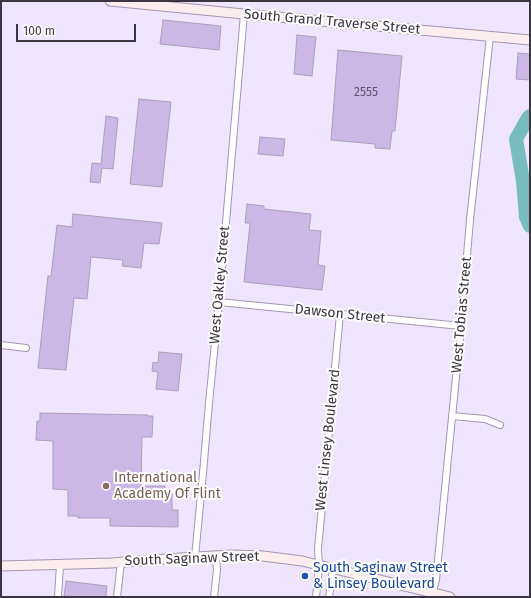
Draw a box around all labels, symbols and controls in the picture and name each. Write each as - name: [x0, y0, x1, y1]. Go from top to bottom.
- street label: South Grand Traverse Street: [243, 6, 421, 38]
- scale bar: [18, 16, 138, 42]
- text: 100 m: [23, 24, 55, 38]
- house number: 2555: [354, 86, 378, 100]
- street label: West Oakley Street: [206, 225, 234, 345]
- street label: West Tobias Street: [449, 256, 475, 374]
- street label: Dawson Street: [294, 301, 386, 327]
- street label: West Linsey Boulevard: [312, 368, 344, 512]
- place label: International Academy Of Flint: [114, 470, 221, 502]
- marker: International Academy Of Flint: [101, 481, 111, 491]
- street label: South Saginaw Street: [124, 548, 260, 570]
- place label: South Saginaw Street & Linsey Boulevard: [313, 560, 448, 592]
- marker: South Saginaw Street & Linsey Boulevard: [300, 571, 310, 581]

